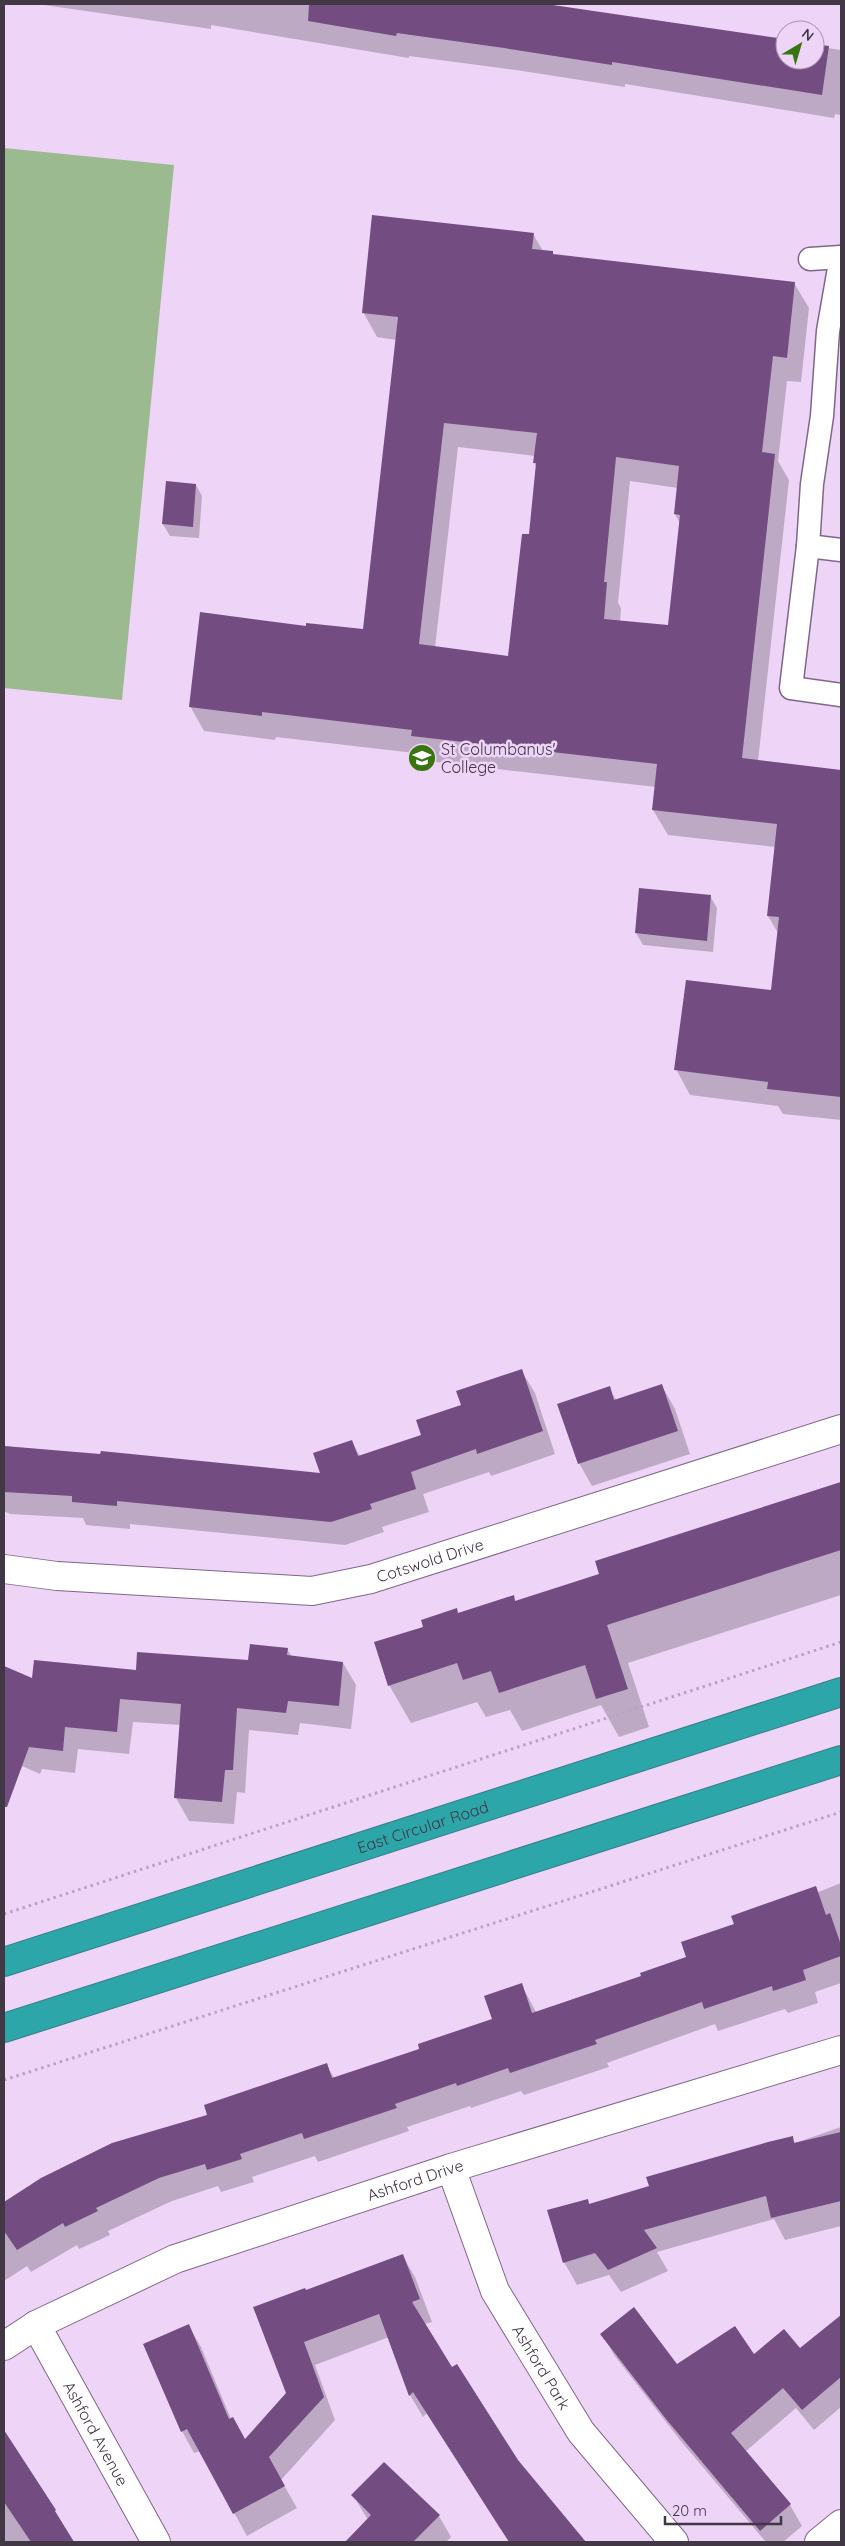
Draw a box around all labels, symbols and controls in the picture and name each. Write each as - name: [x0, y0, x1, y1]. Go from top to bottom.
- north arrow: [775, 20, 825, 70]
- text: N: [798, 24, 818, 45]
- place label: St Columbanus' College: [441, 739, 556, 777]
- school or university icon: St Columbanus' College: [407, 743, 437, 773]
- street label: Cotswold Drive: [374, 1534, 486, 1587]
- street label: East Circular Road: [355, 1796, 491, 1857]
- street label: Ashford Drive: [364, 2155, 466, 2205]
- street label: Ashford Park: [508, 2321, 575, 2413]
- street label: Ashford Avenue: [59, 2378, 133, 2489]
- scale bar: [665, 2494, 781, 2526]
- text: 20 m: [672, 2501, 707, 2520]

